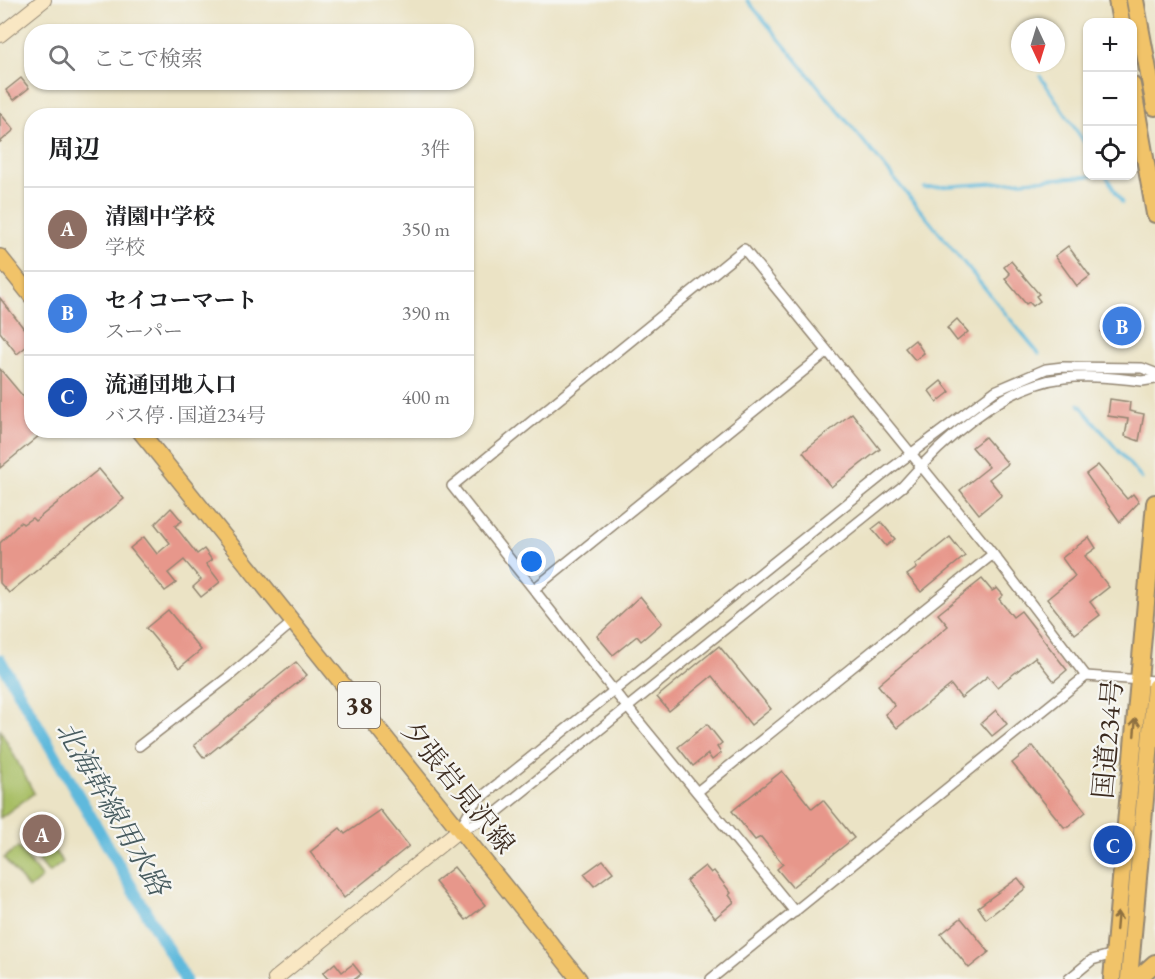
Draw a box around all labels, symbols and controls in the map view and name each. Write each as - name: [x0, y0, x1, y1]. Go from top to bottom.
- north arrow: [1011, 18, 1065, 72]
- map controls: [1083, 18, 1137, 180]
- button: +: [1083, 18, 1137, 72]
- search box: [24, 24, 474, 90]
- icon: search: [45, 41, 78, 74]
- text: ここで検索: [93, 44, 203, 73]
- button: −: [1083, 72, 1137, 126]
- button: locate: [1083, 126, 1137, 180]
- text: 周辺: [48, 132, 100, 166]
- text: 3件: [420, 136, 450, 162]
- text: 清園中学校: [105, 202, 215, 231]
- text: A: [60, 216, 75, 242]
- text: 350 m: [402, 216, 450, 242]
- text: 学校: [105, 234, 145, 260]
- text: セイコーマート: [105, 286, 257, 315]
- text: B: [61, 300, 74, 326]
- text: 390 m: [402, 300, 450, 326]
- pin: B: [1102, 304, 1142, 348]
- text: スーパー: [105, 318, 183, 344]
- text: 流通団地入口: [105, 370, 237, 399]
- text: C: [60, 384, 75, 410]
- text: 400 m: [402, 384, 450, 410]
- text: バス停 · 国道234号: [105, 402, 266, 428]
- your location: [517, 547, 546, 576]
- street label: 国道234号: [1085, 678, 1130, 800]
- road number: 38: [338, 682, 380, 728]
- street label: 夕張岩見沢線: [394, 713, 523, 861]
- water label: 北海幹線用水路: [48, 714, 179, 904]
- one-way arrow: [1130, 717, 1141, 737]
- pin: A: [22, 812, 62, 856]
- pin: C: [1094, 822, 1132, 868]
- one-way arrow: [1112, 911, 1123, 931]

